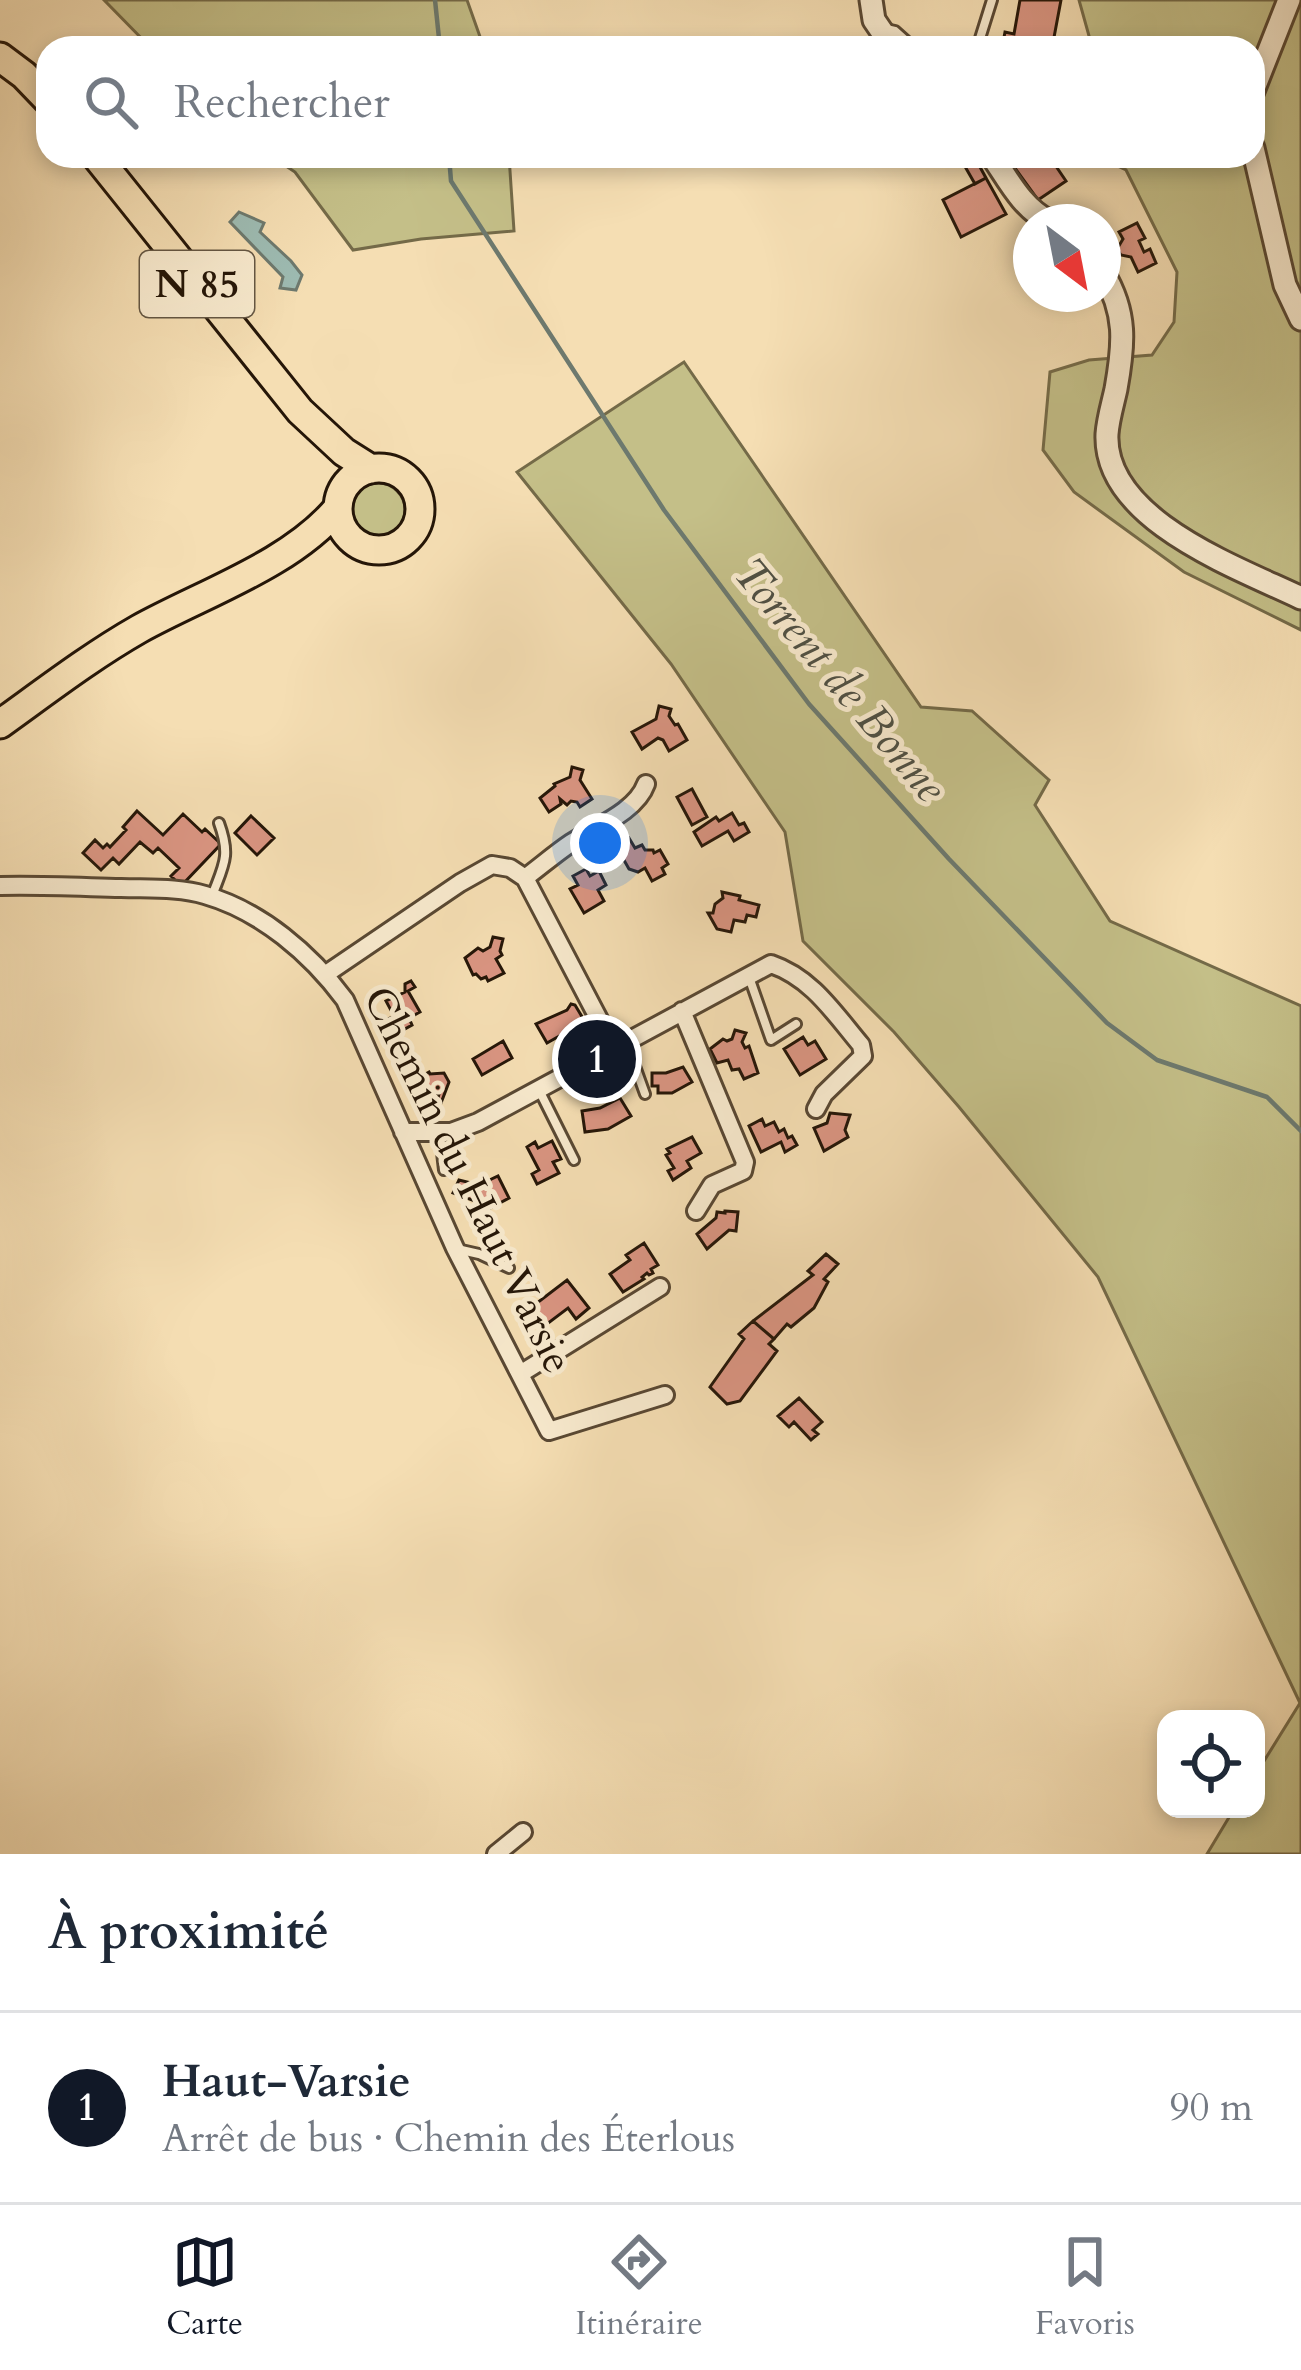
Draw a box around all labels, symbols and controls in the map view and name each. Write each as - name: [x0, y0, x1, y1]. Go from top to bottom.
- search box: [36, 36, 1265, 168]
- icon: search: [78, 69, 144, 135]
- text: Rechercher: [174, 72, 390, 133]
- north arrow: [1013, 204, 1121, 312]
- road number: N 85: [140, 251, 254, 317]
- water label: Torrent de Bonne: [720, 545, 961, 816]
- your location: [570, 813, 630, 873]
- street label: Chemin du Haut Varsie: [350, 977, 586, 1383]
- pin: 1: [558, 1014, 636, 1104]
- map controls: [1157, 1710, 1265, 1818]
- button: locate: [1157, 1710, 1265, 1818]
- text: À proximité: [48, 1897, 329, 1967]
- text: Haut-Varsie: [162, 2051, 411, 2112]
- text: 1: [77, 2081, 97, 2134]
- text: 90 m: [1170, 2081, 1253, 2134]
- text: Arrêt de bus · Chemin des Éterlous: [162, 2112, 735, 2165]
- tab: Carte: [166, 2229, 243, 2346]
- tab: Itinéraire: [575, 2229, 703, 2346]
- tab: Favoris: [1035, 2229, 1135, 2346]

